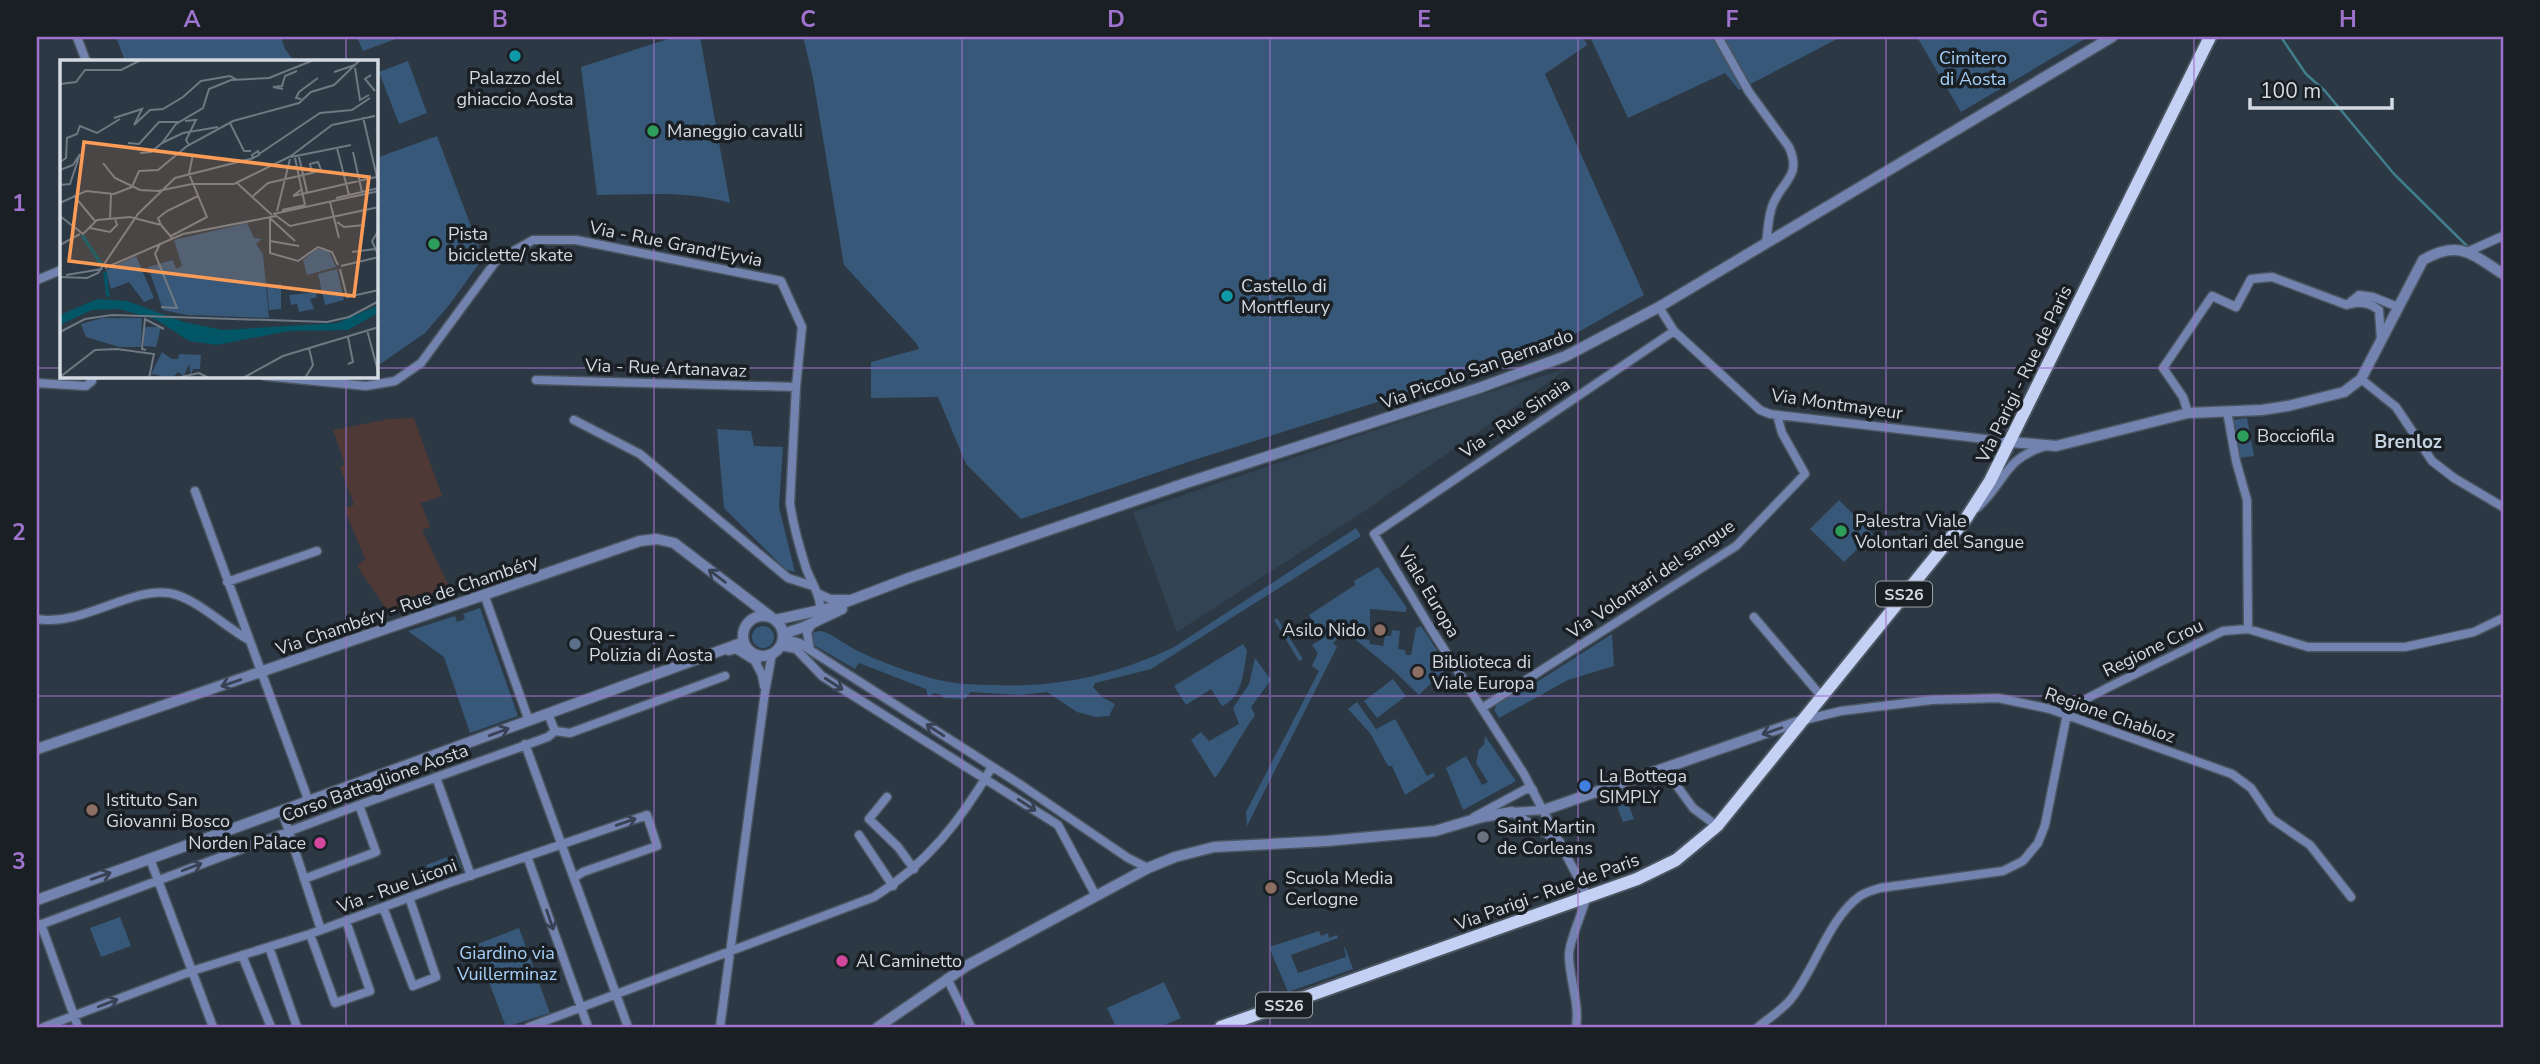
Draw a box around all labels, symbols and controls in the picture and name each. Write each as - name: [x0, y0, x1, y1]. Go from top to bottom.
- text: A: [183, 4, 201, 35]
- text: B: [492, 4, 508, 35]
- text: C: [800, 4, 816, 35]
- text: D: [1107, 4, 1125, 35]
- text: E: [1417, 4, 1431, 35]
- text: F: [1726, 4, 1739, 35]
- text: G: [2032, 4, 2048, 35]
- text: H: [2339, 4, 2357, 35]
- park label: Cimitero di Aosta: [1939, 46, 2007, 91]
- marker: Palazzo del ghiaccio Aosta: [507, 48, 523, 64]
- inset map: [60, 60, 378, 378]
- place label: Palazzo del ghiaccio Aosta: [456, 66, 574, 111]
- scale bar: [2250, 66, 2391, 110]
- text: 100 m: [2260, 77, 2321, 105]
- place label: Maneggio cavalli: [667, 119, 803, 143]
- marker: Maneggio cavalli: [645, 123, 661, 139]
- text: 1: [12, 188, 26, 219]
- street label: Via - Rue Grand'Eyvia: [586, 215, 765, 273]
- place label: Pista biciclette/ skate: [448, 222, 573, 267]
- marker: Pista biciclette/ skate: [426, 236, 442, 252]
- place label: Castello di Montfleury: [1241, 274, 1331, 319]
- street label: Via Parigi - Rue de Paris: [1970, 281, 2077, 467]
- marker: Castello di Montfleury: [1219, 288, 1235, 304]
- street label: Via Piccolo San Bernardo: [1377, 323, 1576, 415]
- street label: Via - Rue Artanavaz: [584, 353, 747, 383]
- street label: Via - Rue Sinaia: [1454, 372, 1575, 464]
- street label: Via Montmayeur: [1769, 383, 1905, 425]
- place label: Bocciofila: [2257, 424, 2335, 448]
- marker: Bocciofila: [2235, 428, 2251, 444]
- district label: Brenloz: [2374, 429, 2442, 455]
- place label: Palestra Viale Volontari del Sangue: [1854, 509, 2024, 554]
- street label: Via Volontari del sangue: [1562, 514, 1740, 645]
- text: 2: [12, 517, 26, 548]
- marker: Palestra Viale Volontari del Sangue: [1833, 523, 1849, 539]
- street label: Viale Europa: [1392, 541, 1466, 642]
- street label: Via Chambéry - Rue de Chambéry: [272, 549, 542, 662]
- one-way arrow: [708, 568, 727, 583]
- road number: SS26: [1876, 582, 1932, 607]
- street label: Regione Crou: [2099, 613, 2207, 683]
- place label: Asilo Nido: [1282, 618, 1366, 642]
- place label: Questura - Polizia di Aosta: [589, 622, 713, 667]
- marker: Asilo Nido: [1372, 622, 1388, 638]
- marker: Questura - Polizia di Aosta: [567, 636, 583, 652]
- place label: Biblioteca di Viale Europa: [1431, 650, 1535, 695]
- marker: Biblioteca di Viale Europa: [1410, 664, 1426, 680]
- one-way arrow: [824, 676, 843, 691]
- one-way arrow: [220, 678, 242, 690]
- street label: Regione Chabloz: [2042, 681, 2178, 749]
- one-way arrow: [925, 722, 945, 736]
- one-way arrow: [487, 724, 509, 737]
- one-way arrow: [1761, 725, 1783, 738]
- street label: Corso Battaglione Aosta: [278, 738, 472, 828]
- place label: La Bottega SIMPLY: [1599, 764, 1687, 809]
- marker: La Bottega SIMPLY: [1577, 778, 1593, 794]
- place label: Istituto San Giovanni Bosco: [106, 788, 230, 833]
- one-way arrow: [1016, 798, 1036, 812]
- marker: Istituto San Giovanni Bosco: [84, 802, 100, 818]
- one-way arrow: [615, 815, 637, 827]
- place label: Saint Martin de Corleans: [1497, 815, 1596, 860]
- marker: Saint Martin de Corleans: [1475, 829, 1491, 845]
- place label: Norden Palace: [188, 831, 306, 855]
- marker: Norden Palace: [312, 835, 328, 851]
- text: 3: [12, 846, 26, 877]
- street label: Via Parigi - Rue de Paris: [1451, 847, 1642, 937]
- street label: Via - Rue Liconi: [333, 853, 460, 919]
- one-way arrow: [181, 860, 203, 873]
- place label: Scuola Media Cerlogne: [1285, 866, 1393, 911]
- one-way arrow: [89, 869, 111, 881]
- marker: Scuola Media Cerlogne: [1263, 880, 1279, 896]
- one-way arrow: [545, 909, 557, 931]
- park label: Giardino via Vuillerminaz: [456, 941, 557, 986]
- place label: Al Caminetto: [856, 949, 962, 973]
- marker: Al Caminetto: [834, 953, 850, 969]
- road number: SS26: [1256, 993, 1312, 1018]
- one-way arrow: [97, 996, 119, 1008]

